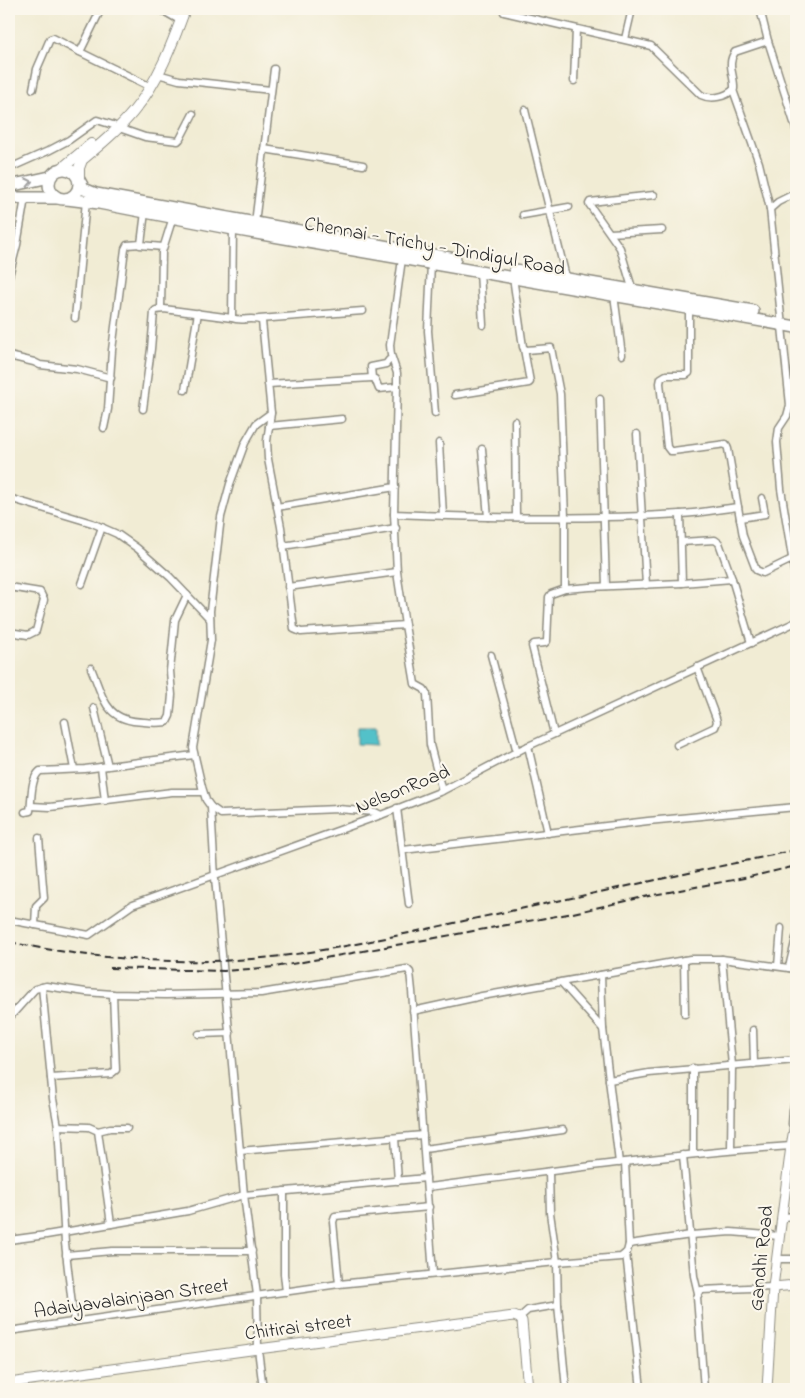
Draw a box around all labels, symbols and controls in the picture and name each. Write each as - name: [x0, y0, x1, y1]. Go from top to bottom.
- one-way arrow: [25, 177, 34, 188]
- street label: Chennai - Trichy - Dindigul Road: [302, 210, 567, 286]
- street label: NelsonRoad: [351, 758, 455, 822]
- street label: Gandhi Road: [743, 1204, 782, 1313]
- street label: Adaiyavalainjaan Street: [32, 1271, 231, 1328]
- street label: Chitirai street: [243, 1307, 354, 1349]

